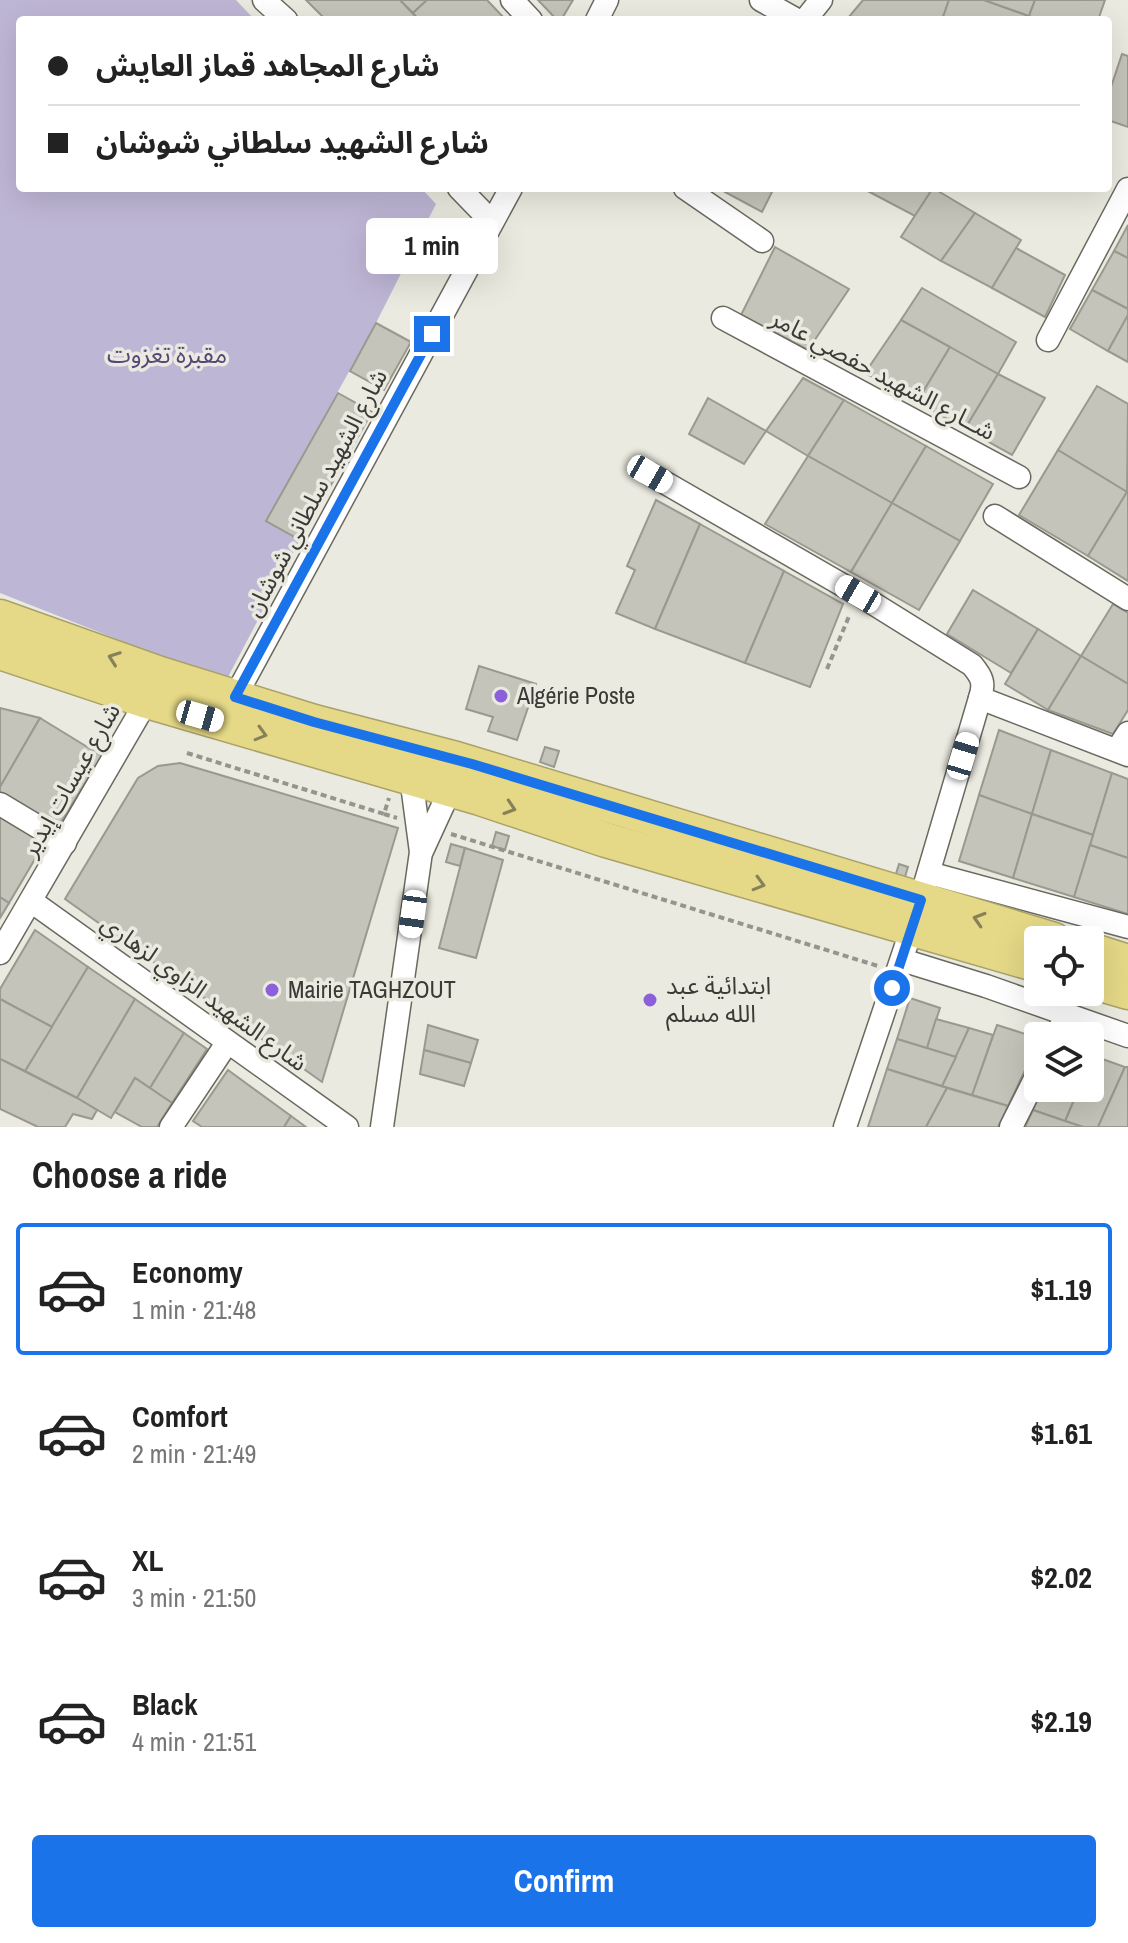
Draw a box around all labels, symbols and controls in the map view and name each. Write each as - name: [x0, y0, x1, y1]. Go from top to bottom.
- text: شارع المجاهد قماز العايش: [96, 45, 440, 85]
- text: شارع الشهيد سلطاني شوشان: [96, 122, 489, 162]
- callout: 1 min: [366, 218, 498, 274]
- text: 1 min: [404, 228, 460, 263]
- street label: شــارع الشهيد حفصي عامر: [763, 301, 1001, 450]
- route end: [414, 316, 450, 352]
- park label: مقبرة تغزوت: [107, 338, 227, 370]
- street label: شارع الشهيد سلطاني شوشان: [236, 363, 397, 624]
- car: [623, 452, 677, 496]
- car: [831, 572, 885, 616]
- one-way arrow: [107, 651, 121, 667]
- place label: Algérie Poste: [516, 679, 635, 711]
- marker: Algérie Poste: [492, 687, 510, 705]
- street label: شارع عيسات إيدير: [13, 697, 129, 864]
- car: [174, 698, 226, 734]
- one-way arrow: [254, 725, 268, 741]
- car: [945, 730, 981, 782]
- one-way arrow: [503, 799, 517, 815]
- one-way arrow: [752, 875, 766, 891]
- car: [398, 889, 428, 939]
- street label: شارع الشهيد الزاوي لزهاري: [93, 906, 314, 1081]
- one-way arrow: [973, 912, 987, 928]
- map controls: [1024, 926, 1104, 1102]
- button: locate: [1024, 926, 1104, 1006]
- place label: ابتدائية عبد الله مسلم: [666, 969, 771, 1031]
- route start: [874, 970, 910, 1006]
- place label: Mairie TAGHZOUT: [288, 973, 456, 1005]
- marker: Mairie TAGHZOUT: [263, 981, 281, 999]
- marker: ابتدائية عبد الله مسلم: [641, 991, 659, 1009]
- button: layers: [1024, 1022, 1104, 1102]
- text: Choose a ride: [32, 1151, 227, 1199]
- text: Economy: [132, 1252, 243, 1292]
- icon: car: [36, 1253, 108, 1325]
- text: $1.19: [1030, 1269, 1092, 1309]
- text: 1 min · 21:48: [132, 1292, 256, 1327]
- text: Comfort: [132, 1396, 228, 1436]
- icon: car: [36, 1397, 108, 1469]
- text: $1.61: [1030, 1413, 1092, 1453]
- text: 2 min · 21:49: [132, 1436, 256, 1471]
- text: XL: [132, 1540, 163, 1580]
- icon: car: [36, 1541, 108, 1613]
- text: $2.02: [1030, 1557, 1092, 1597]
- text: 3 min · 21:50: [132, 1580, 256, 1615]
- text: Black: [132, 1684, 198, 1724]
- icon: car: [36, 1685, 108, 1757]
- text: $2.19: [1030, 1701, 1092, 1741]
- text: 4 min · 21:51: [132, 1724, 256, 1759]
- button: Confirm: [32, 1835, 1096, 1927]

